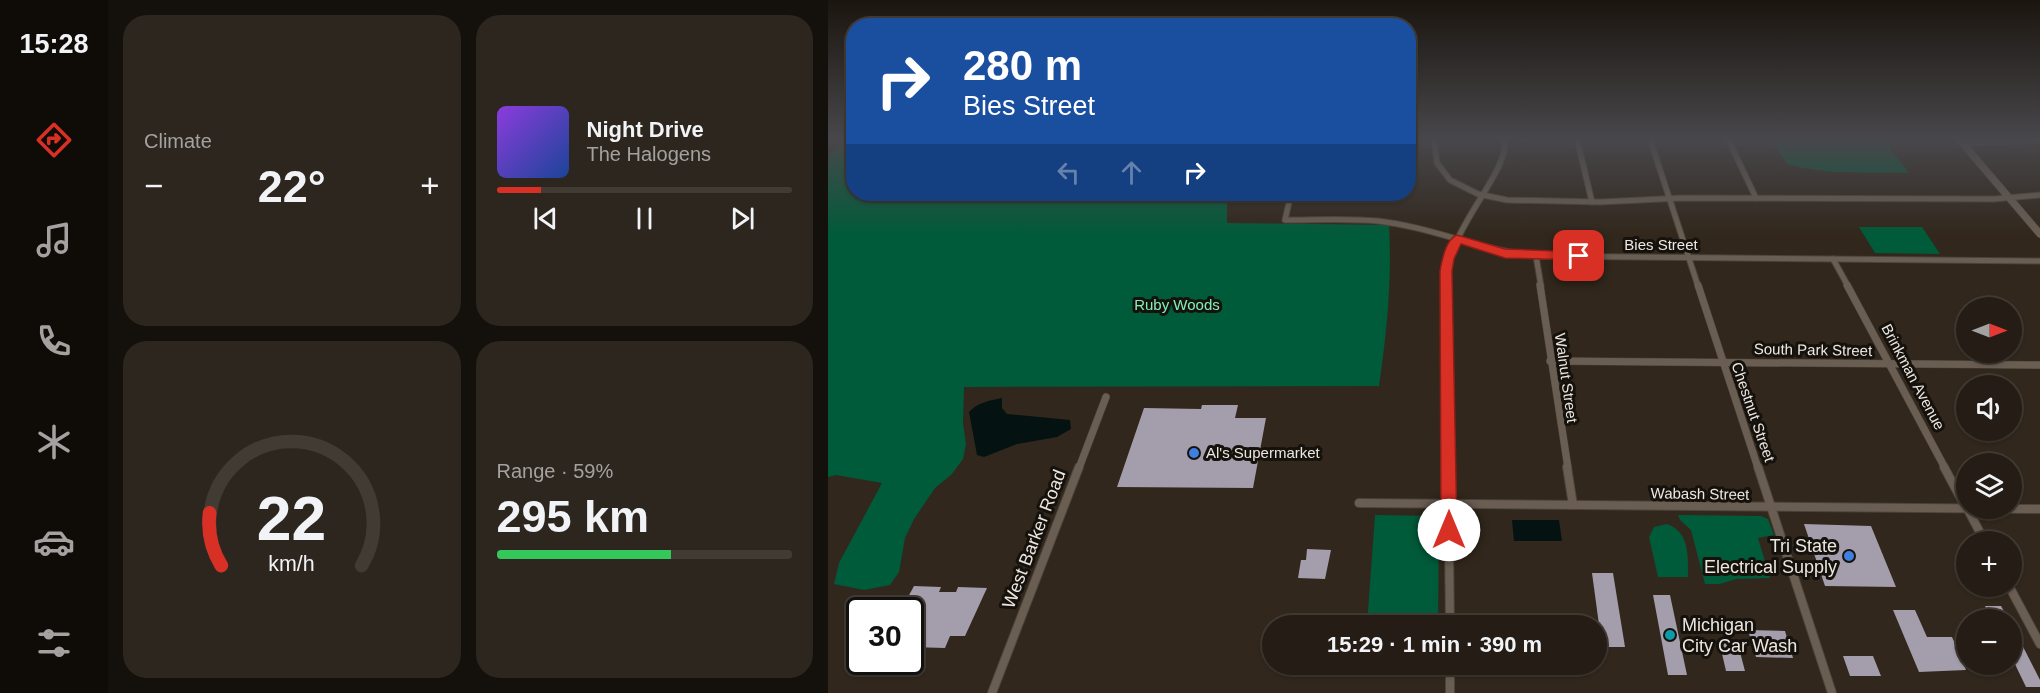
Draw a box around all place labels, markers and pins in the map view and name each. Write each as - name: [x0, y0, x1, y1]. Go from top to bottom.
- pin: [1553, 230, 1604, 281]
- place label: Al's Supermarket: [1206, 444, 1321, 461]
- marker: Al's Supermarket: [1187, 446, 1201, 460]
- place label: Tri State Electrical Supply: [1704, 536, 1837, 577]
- marker: Tri State Electrical Supply: [1842, 549, 1856, 563]
- place label: Michigan City Car Wash: [1682, 615, 1797, 656]
- marker: Michigan City Car Wash: [1663, 628, 1677, 642]

